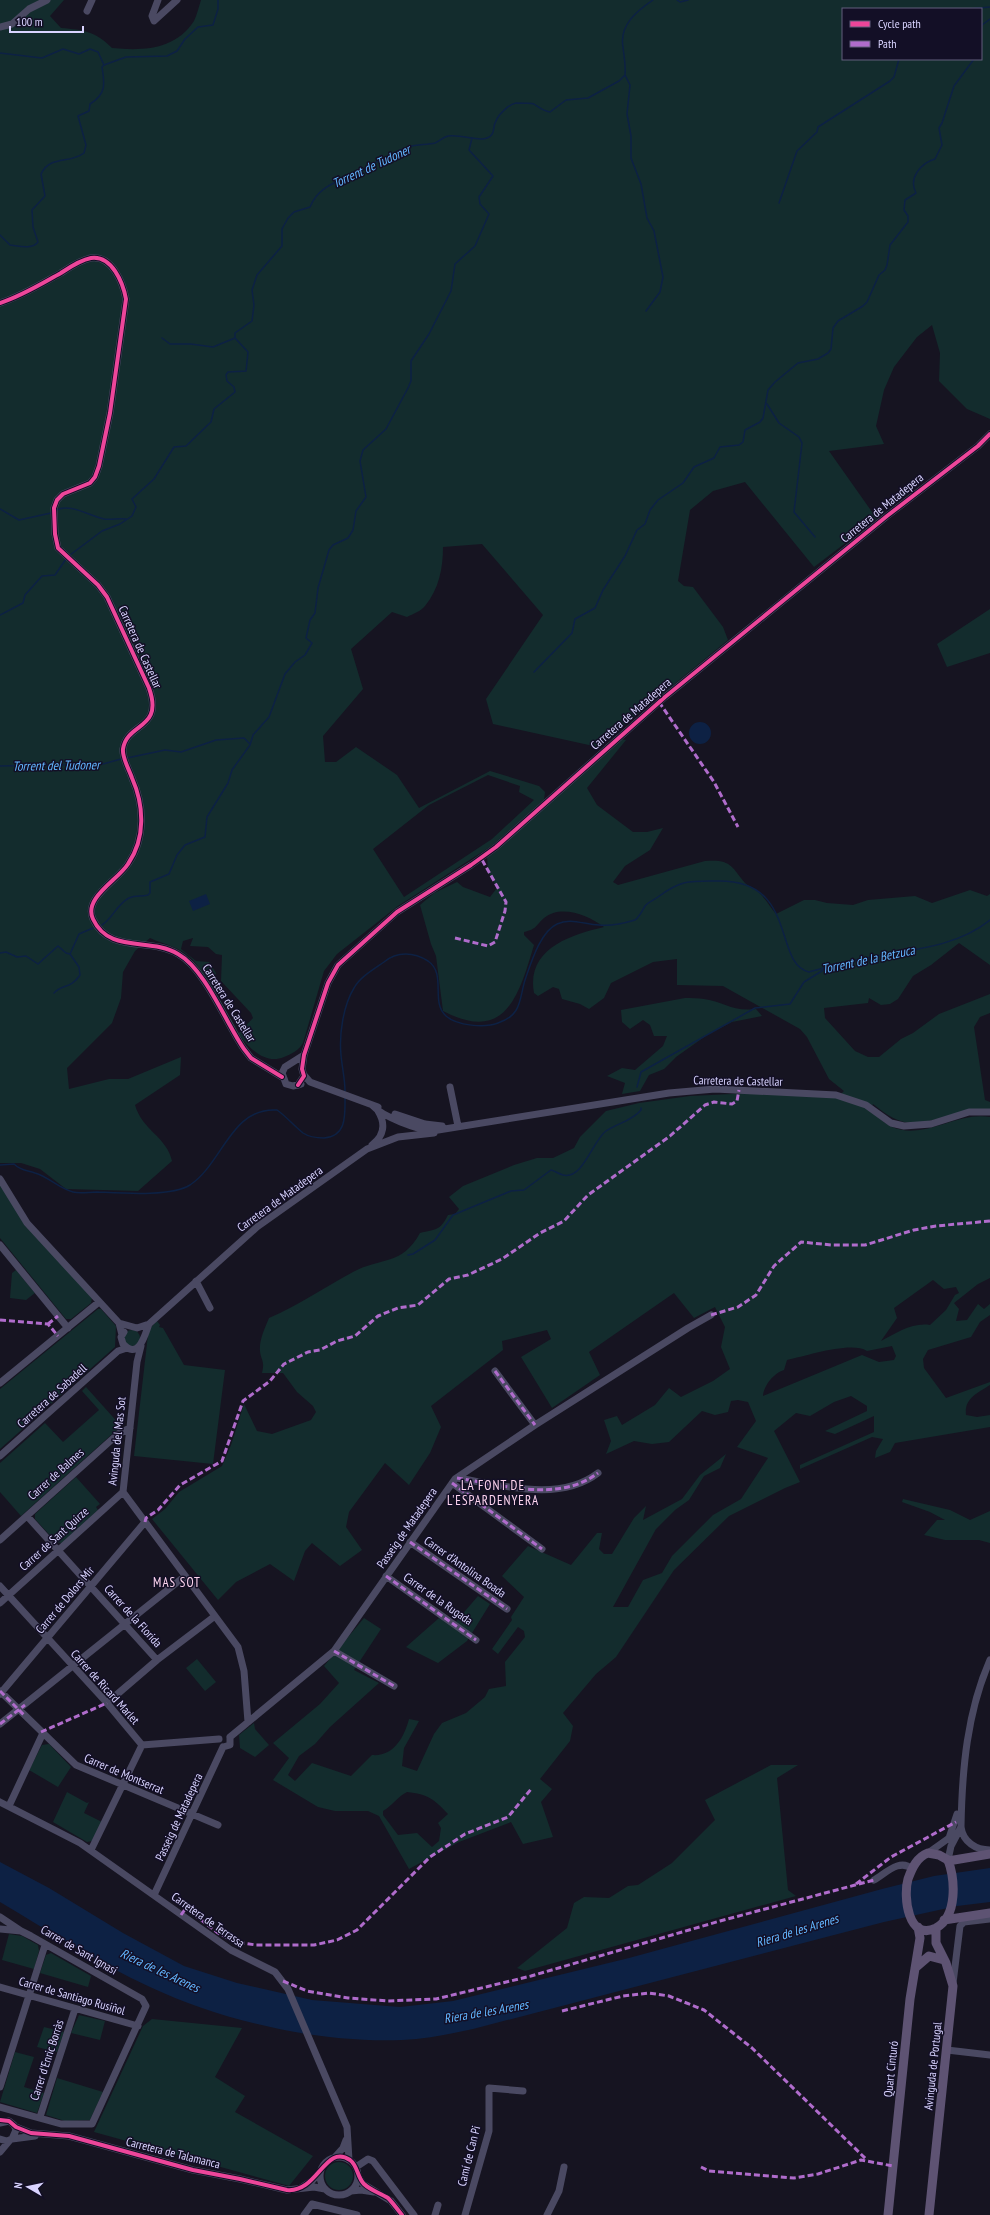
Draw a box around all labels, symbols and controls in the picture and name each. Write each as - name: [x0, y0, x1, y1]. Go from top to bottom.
- scale bar: [10, 8, 83, 34]
- legend: [842, 8, 982, 60]
- text: 100 m: [16, 14, 43, 29]
- text: Cycle path: [878, 16, 921, 31]
- text: Path: [878, 36, 896, 51]
- water label: Torrent de Tudoner: [329, 140, 415, 192]
- street label: Carretera de Matadepera: [837, 470, 926, 546]
- street label: Carretera de Castellar: [115, 603, 166, 691]
- street label: Carretera de Matadepera: [587, 674, 674, 753]
- water label: Torrent del Tudoner: [12, 756, 102, 775]
- water label: Torrent de la Betzuca: [820, 941, 917, 978]
- street label: Carretera de Castellar: [199, 961, 260, 1045]
- street label: Carretera de Castellar: [693, 1072, 783, 1089]
- street label: Carretera de Matadepera: [234, 1162, 326, 1235]
- street label: Carretera de Sabadell: [14, 1360, 90, 1431]
- street label: Avinguda del Mas Sot: [104, 1395, 129, 1486]
- street label: Carrer de Balmes: [25, 1445, 87, 1503]
- district label: LA FONT DE L'ESPARDENYERA: [447, 1477, 539, 1509]
- street label: Passeig de Matadepera: [373, 1484, 440, 1571]
- street label: Carrer de Sant Quirze: [16, 1504, 91, 1574]
- street label: Carrer d'Antolina Boada: [421, 1533, 509, 1601]
- street label: Carrer de Dolors Mir: [32, 1562, 98, 1636]
- street label: Carrer de la Rugada: [401, 1569, 476, 1628]
- district label: MAS SOT: [153, 1574, 201, 1591]
- street label: Carrer de la Florida: [101, 1581, 166, 1650]
- street label: Carrer de Ricard Marlet: [68, 1646, 143, 1728]
- street label: Carrer de Montserrat: [82, 1750, 167, 1797]
- street label: Passeig de Matadepera: [152, 1770, 205, 1863]
- street label: Carretera de Terrassa: [169, 1889, 248, 1951]
- water label: Riera de les Arenes: [754, 1909, 842, 1951]
- street label: Carrer de Sant Ignasi: [38, 1922, 120, 1978]
- water label: Riera de les Arenes: [117, 1945, 204, 1997]
- street label: Carrer de Santiago Rusiñol: [17, 1973, 127, 2018]
- water label: Riera de les Arenes: [443, 1995, 531, 2027]
- street label: Carrer d'Enric Borràs: [26, 2018, 67, 2102]
- street label: Avinguda de Portugal: [920, 2021, 945, 2111]
- street label: Quart Cinturó: [880, 2040, 901, 2098]
- street label: Camí de Can Pi: [454, 2124, 483, 2188]
- street label: Carretera de Talamanca: [124, 2134, 222, 2172]
- north arrow: [8, 2167, 48, 2207]
- text: N: [11, 2181, 26, 2189]

